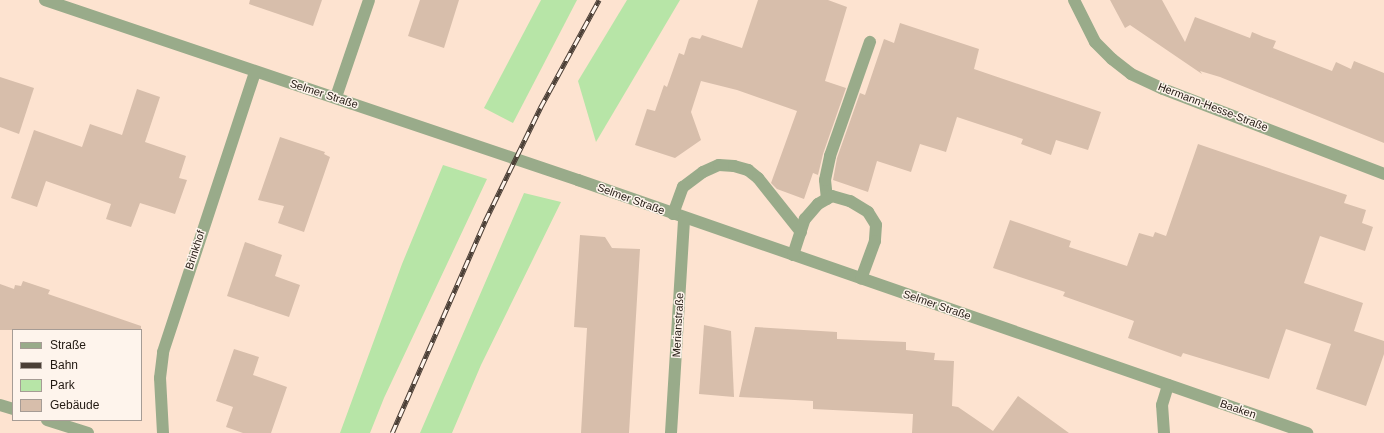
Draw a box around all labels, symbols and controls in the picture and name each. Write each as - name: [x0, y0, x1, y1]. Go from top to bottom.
- street label: Selmer Straße: [288, 77, 360, 111]
- street label: Hermann-Hesse-Straße: [1156, 80, 1270, 134]
- street label: Selmer Straße: [595, 181, 667, 217]
- street label: Brinkhof: [182, 229, 208, 271]
- street label: Selmer Straße: [901, 287, 973, 323]
- street label: Merianstraße: [670, 292, 686, 358]
- legend: [12, 329, 142, 421]
- text: Straße: [50, 338, 86, 352]
- text: Bahn: [50, 358, 78, 372]
- text: Park: [50, 378, 75, 392]
- street label: Baaken: [1218, 397, 1258, 421]
- text: Gebäude: [50, 398, 99, 412]

